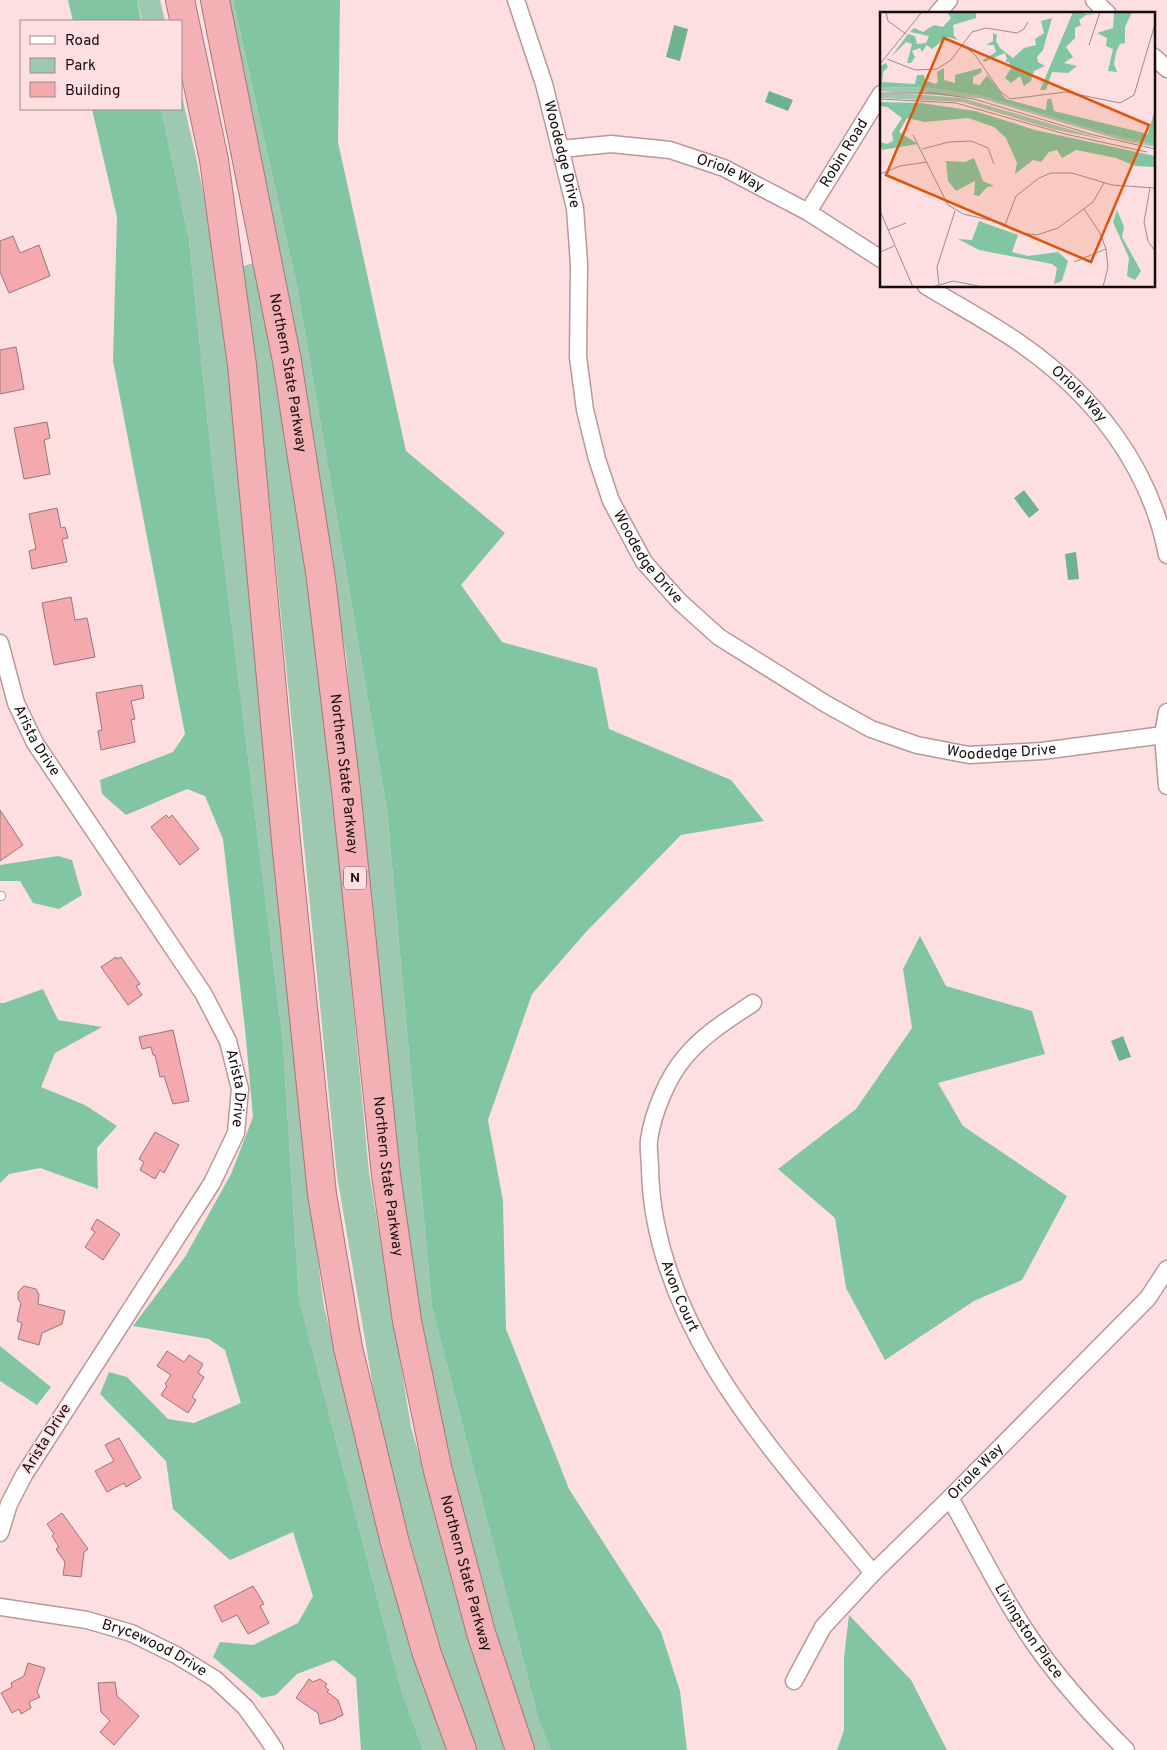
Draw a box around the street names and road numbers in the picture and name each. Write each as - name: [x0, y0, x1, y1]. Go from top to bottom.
- street label: Woodedge Drive: [539, 98, 584, 210]
- street label: Robin Road: [816, 116, 873, 191]
- street label: Oriole Way: [694, 150, 767, 197]
- street label: Northern State Parkway: [264, 292, 311, 454]
- street label: Oriole Way: [1047, 362, 1111, 426]
- street label: Woodedge Drive: [608, 507, 687, 608]
- street label: Northern State Parkway: [325, 693, 362, 855]
- street label: Arista Drive: [9, 702, 64, 780]
- street label: Woodedge Drive: [945, 740, 1058, 765]
- road number: N: [344, 866, 366, 890]
- street label: Arista Drive: [221, 1047, 250, 1128]
- street label: Northern State Parkway: [368, 1095, 407, 1258]
- street label: Avon Court: [656, 1258, 703, 1335]
- street label: Arista Drive: [18, 1400, 76, 1478]
- street label: Oriole Way: [944, 1440, 1008, 1504]
- street label: Northern State Parkway: [435, 1493, 496, 1654]
- street label: Livingston Place: [990, 1581, 1067, 1683]
- street label: Brycewood Drive: [99, 1615, 210, 1681]

